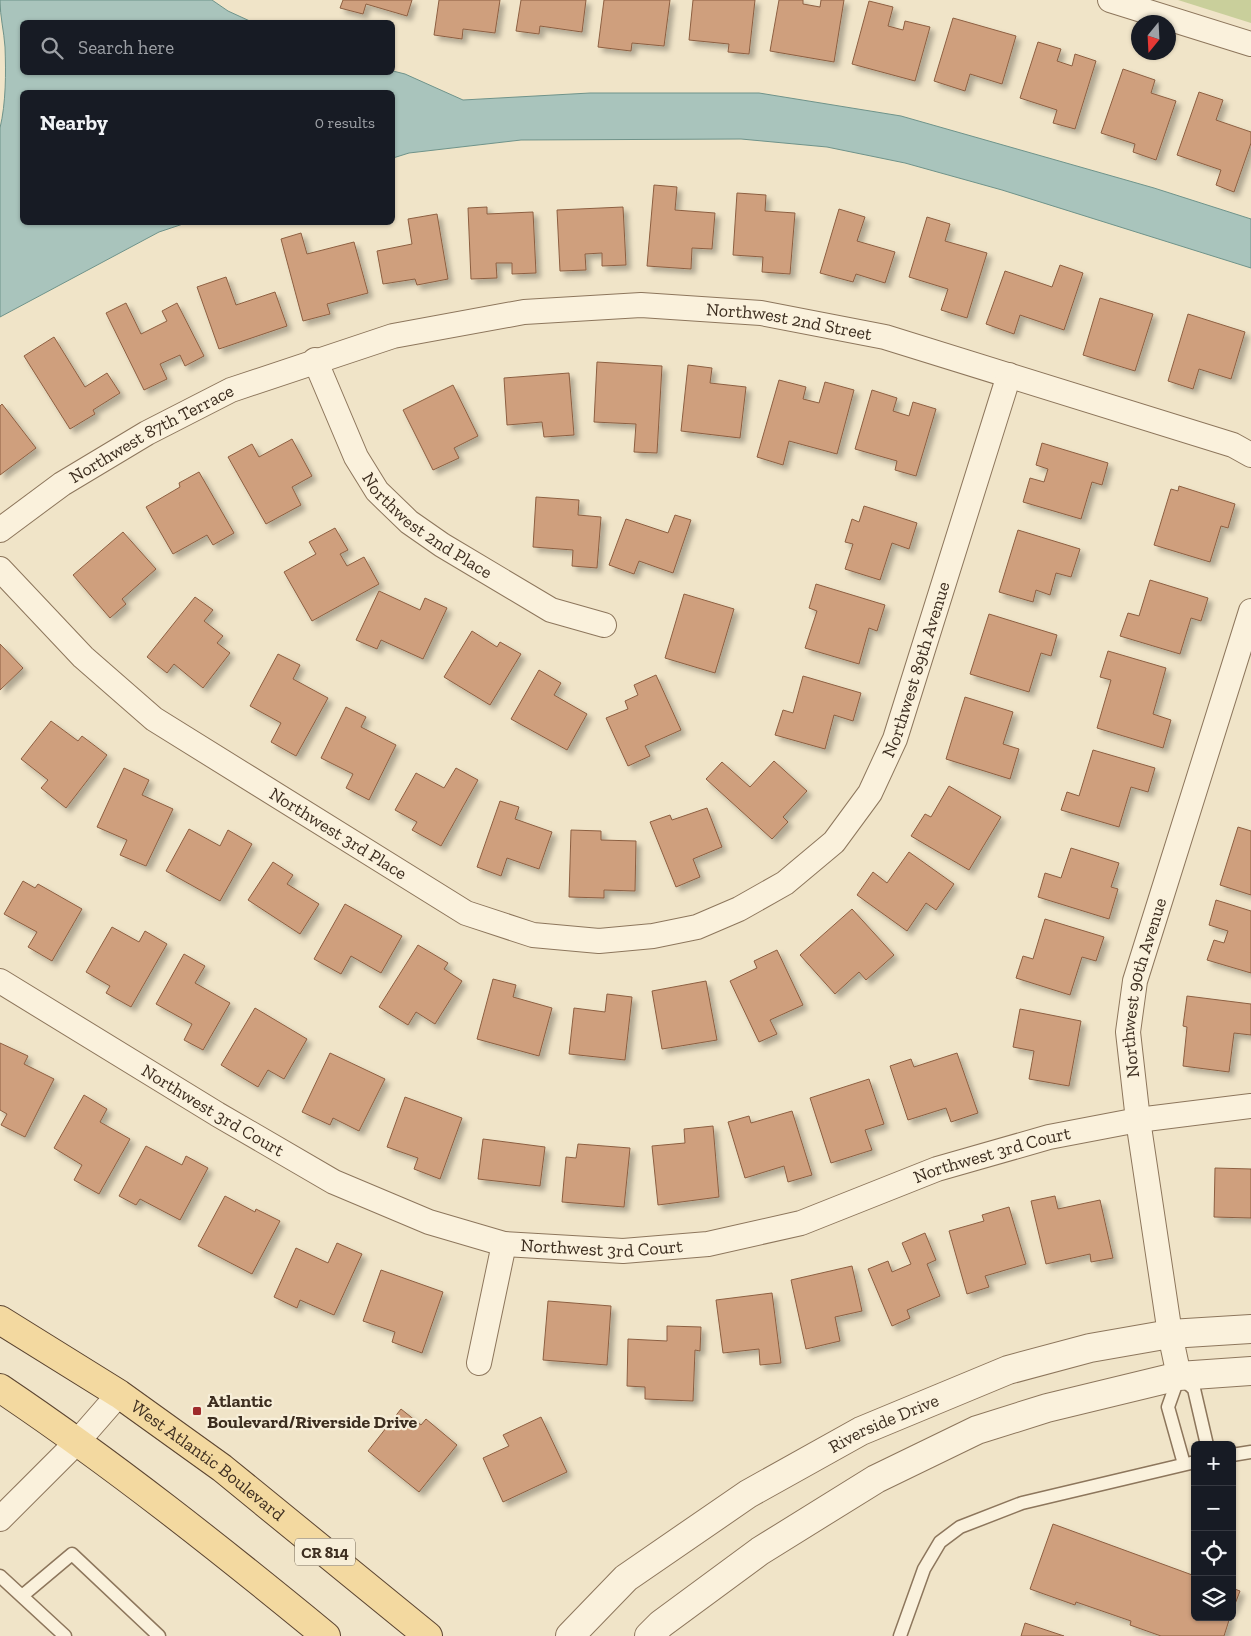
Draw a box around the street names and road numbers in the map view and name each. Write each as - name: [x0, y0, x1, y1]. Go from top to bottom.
- street label: Northwest 2nd Street: [705, 298, 874, 345]
- street label: Northwest 87th Terrace: [65, 379, 237, 488]
- street label: Northwest 2nd Place: [357, 468, 496, 583]
- street label: Northwest 89th Avenue: [877, 579, 955, 761]
- street label: Northwest 3rd Place: [265, 782, 411, 884]
- street label: Northwest 90th Avenue: [1117, 895, 1171, 1079]
- street label: Northwest 3rd Court: [137, 1059, 288, 1162]
- street label: Northwest 3rd Court: [910, 1122, 1072, 1188]
- street label: Northwest 3rd Court: [520, 1234, 684, 1262]
- street label: Riverside Drive: [825, 1389, 942, 1458]
- street label: West Atlantic Boulevard: [127, 1395, 289, 1526]
- road number: CR 814: [295, 1538, 355, 1565]

